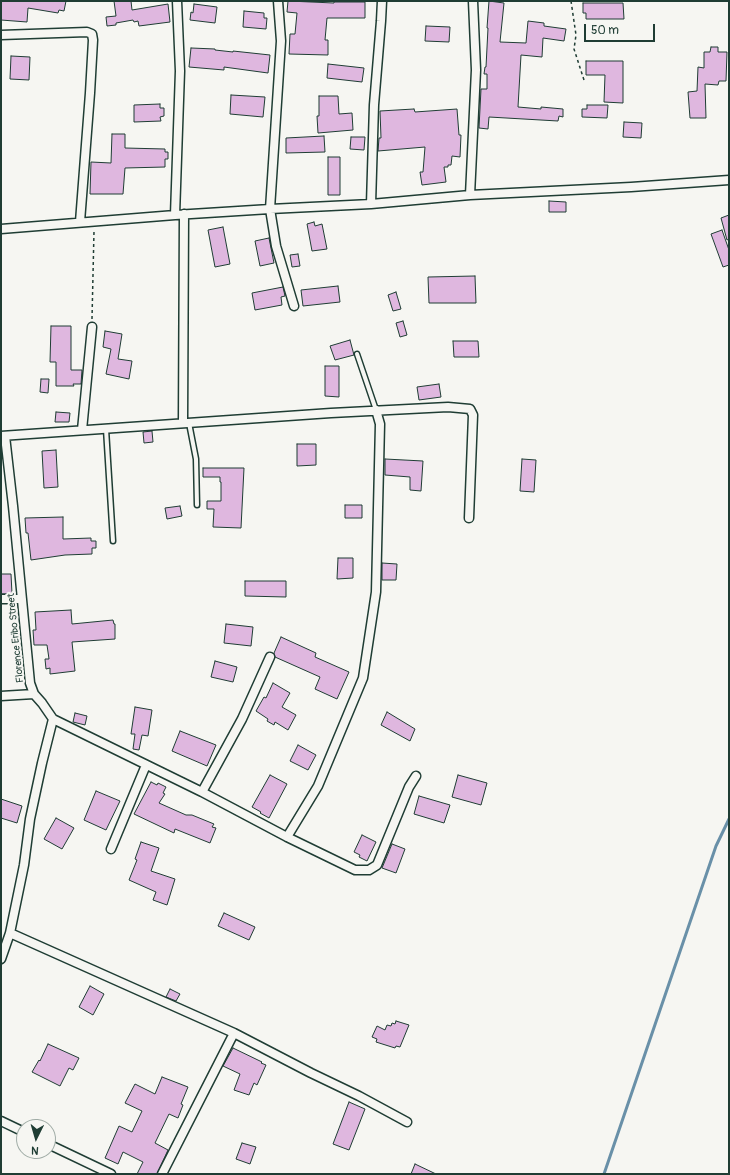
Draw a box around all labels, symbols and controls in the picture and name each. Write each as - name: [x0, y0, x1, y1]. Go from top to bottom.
- scale bar: [586, 16, 657, 42]
- text: 50 m: [591, 23, 619, 38]
- street label: Florence Eribo Street: [5, 593, 27, 683]
- north arrow: [16, 1119, 56, 1159]
- text: N: [31, 1144, 39, 1157]

